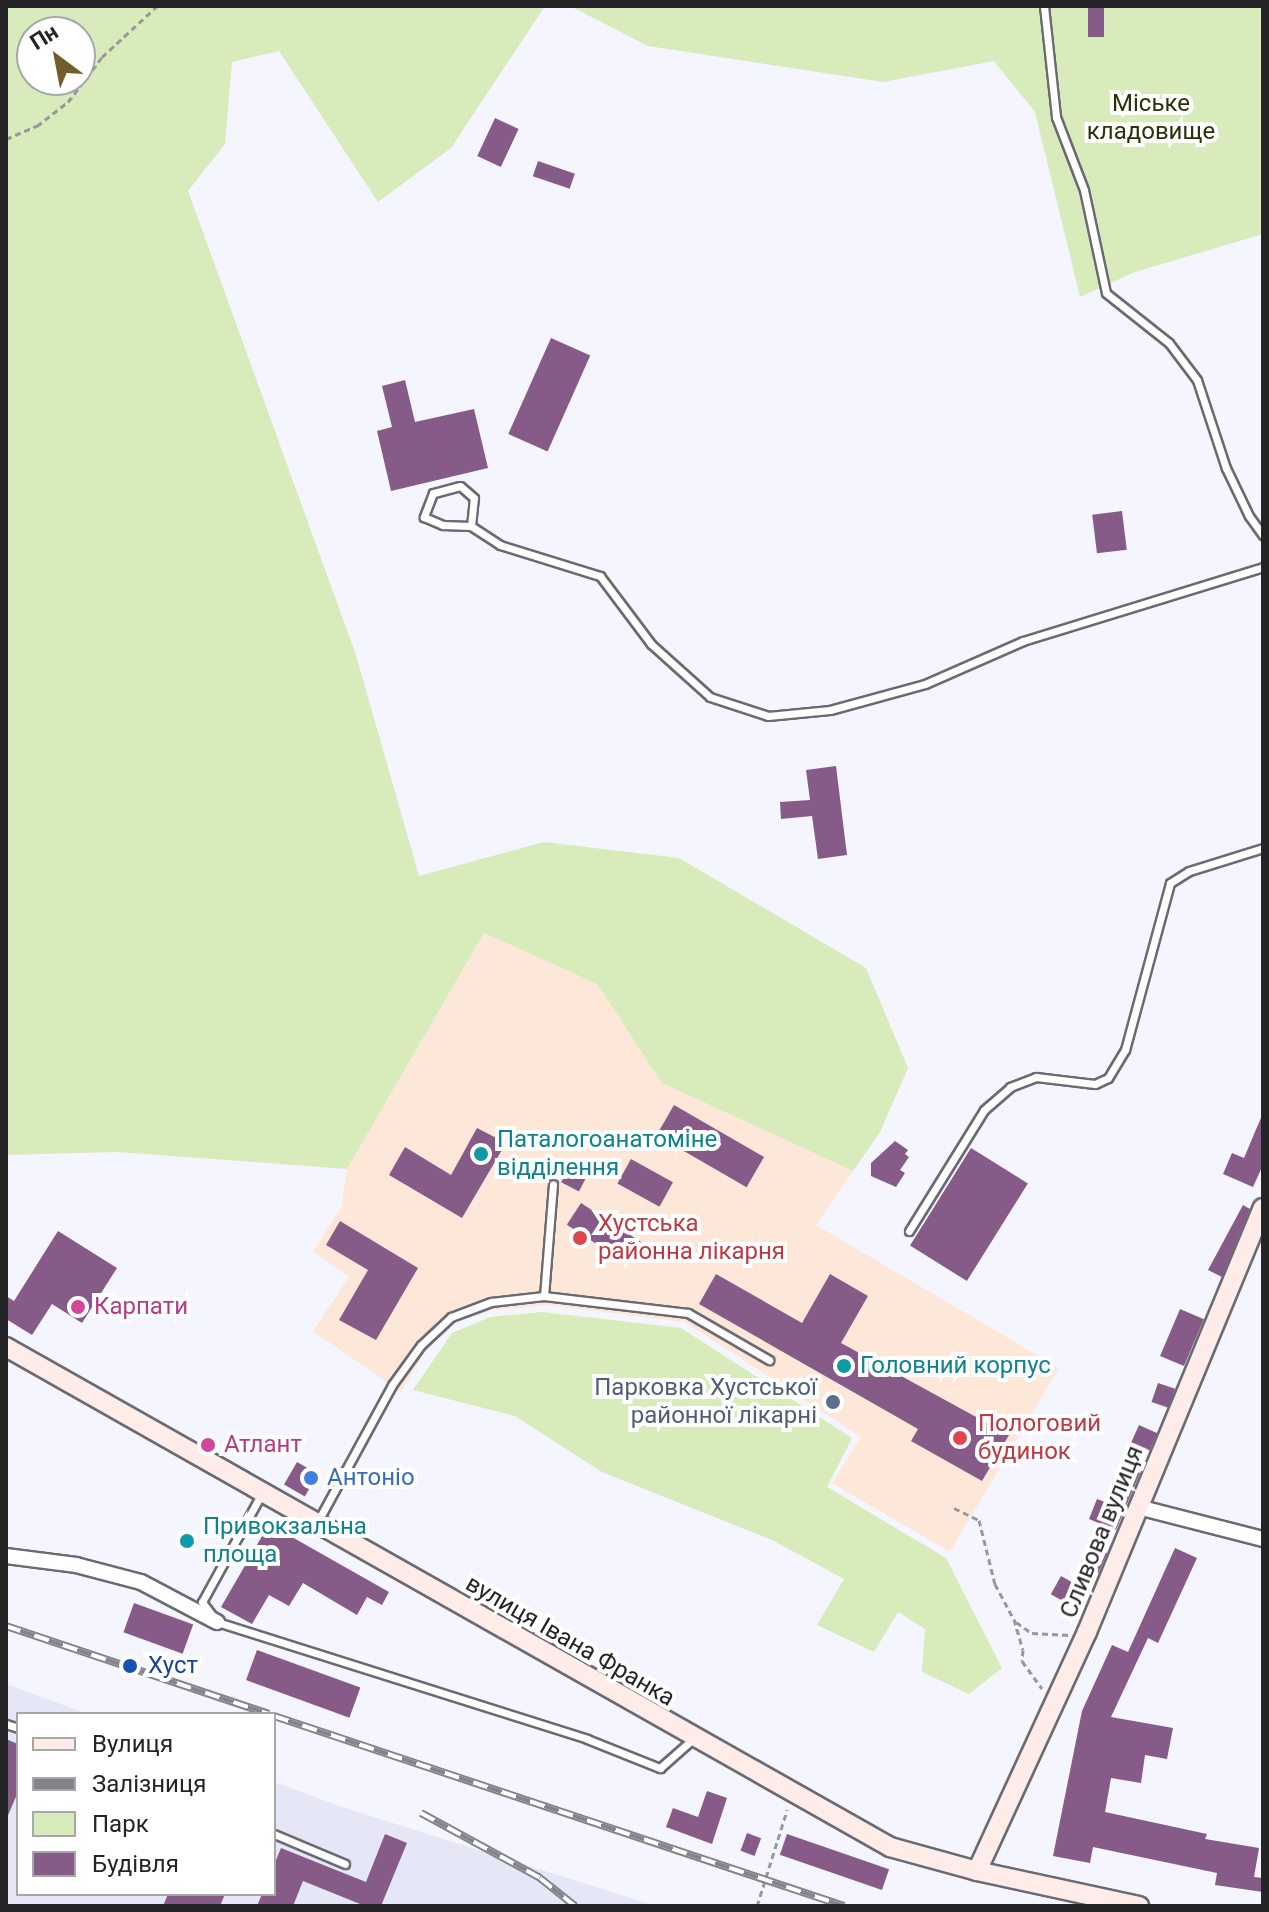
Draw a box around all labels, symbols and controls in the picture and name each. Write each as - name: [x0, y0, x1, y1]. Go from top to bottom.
- north arrow: [16, 16, 96, 96]
- text: Пн: [26, 19, 63, 55]
- park label: Міське кладовище: [1087, 90, 1215, 146]
- place label: Паталогоанатоміне відділення: [497, 1126, 717, 1182]
- marker: Паталогоанатоміне відділення: [472, 1145, 490, 1163]
- place label: Хустська районна лікарня: [598, 1210, 785, 1266]
- marker: Хустська районна лікарня: [569, 1227, 591, 1249]
- place label: Карпати: [94, 1293, 188, 1321]
- marker: Карпати: [69, 1298, 87, 1316]
- place label: Головний корпус: [860, 1352, 1051, 1380]
- marker: Головний корпус: [835, 1357, 853, 1375]
- place label: Парковка Хустської районної лікарні: [594, 1374, 817, 1430]
- marker: Парковка Хустської районної лікарні: [824, 1393, 842, 1411]
- place label: Пологовий будинок: [978, 1410, 1101, 1466]
- marker: Пологовий будинок: [949, 1427, 971, 1449]
- place label: Атлант: [224, 1431, 302, 1459]
- marker: Атлант: [199, 1436, 217, 1454]
- street label: Сливова вулиця: [1054, 1442, 1150, 1622]
- place label: Антоніо: [327, 1464, 415, 1492]
- marker: Антоніо: [302, 1469, 320, 1487]
- place label: Привокзальна площа: [203, 1513, 367, 1569]
- marker: Привокзальна площа: [178, 1532, 196, 1550]
- street label: вулиця Івана Франка: [460, 1569, 680, 1713]
- place label: Хуст: [148, 1652, 198, 1680]
- marker: Хуст: [119, 1655, 141, 1677]
- legend: [16, 1712, 276, 1896]
- text: Вулиця: [92, 1730, 173, 1758]
- text: Залізниця: [92, 1770, 206, 1798]
- text: Парк: [92, 1810, 149, 1838]
- text: Будівля: [92, 1850, 179, 1878]

